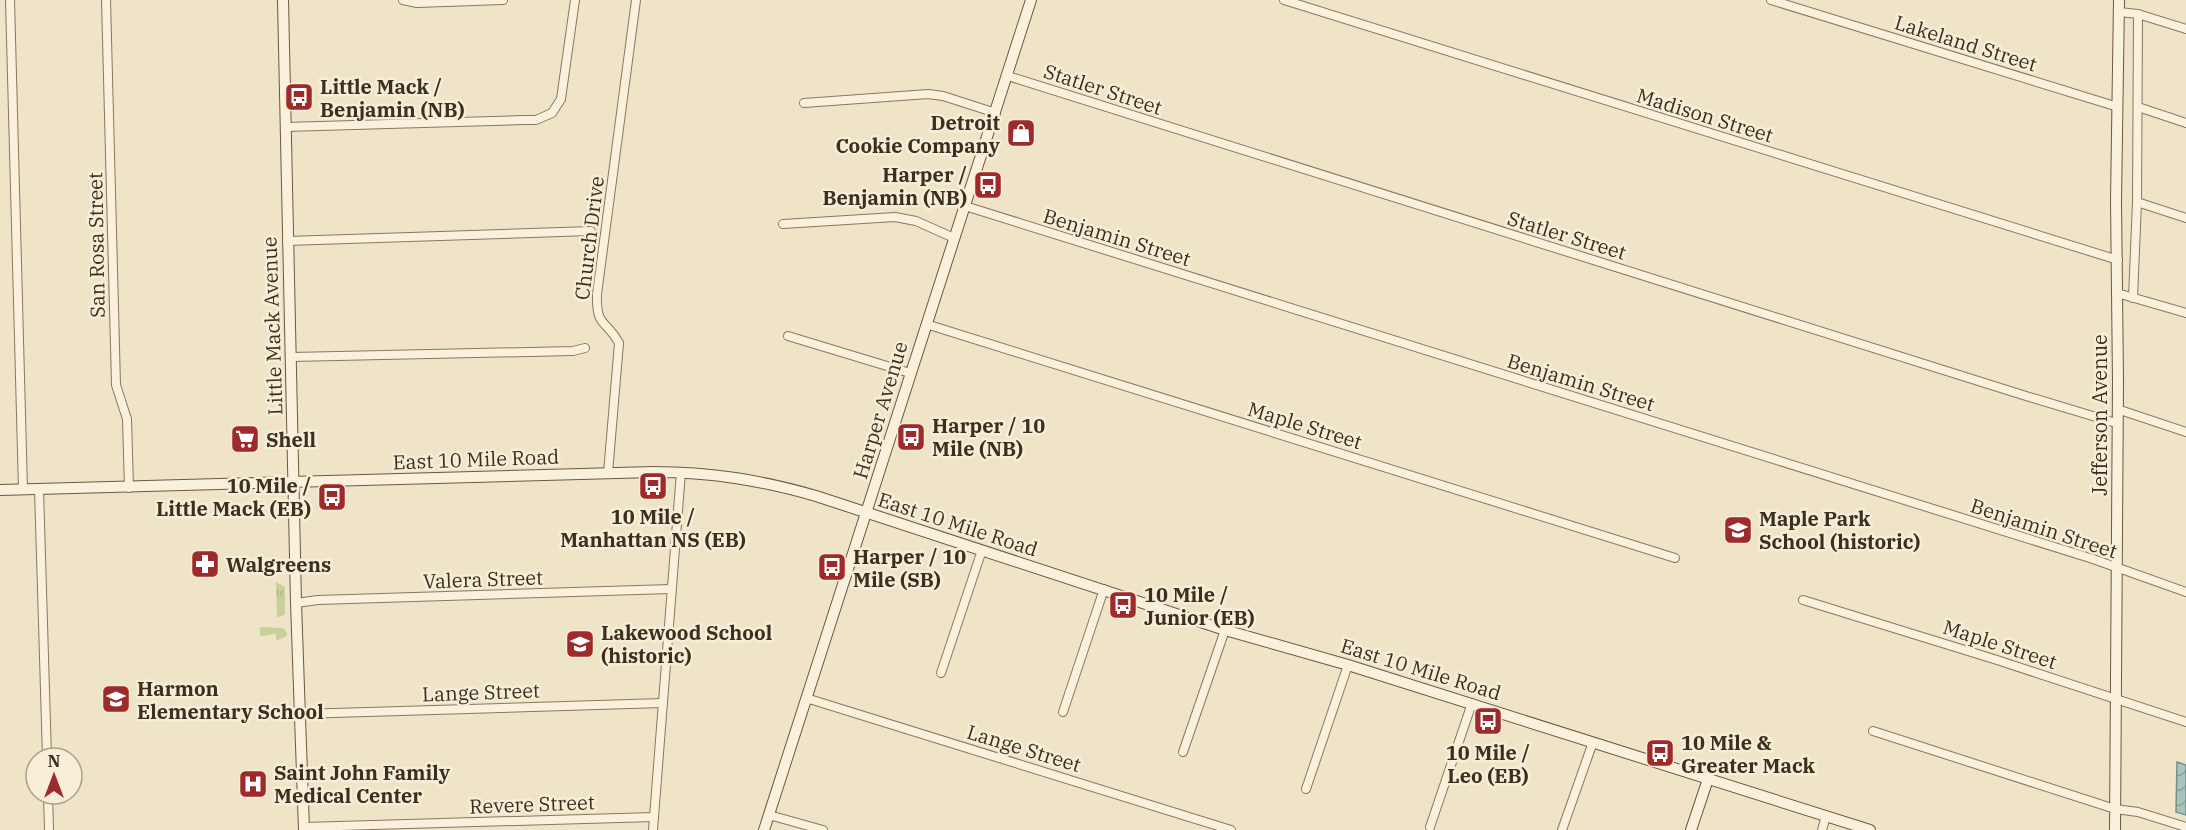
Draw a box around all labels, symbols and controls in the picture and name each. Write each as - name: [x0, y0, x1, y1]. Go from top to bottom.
- street label: Lakeland Street: [1891, 9, 2041, 77]
- street label: Statler Street: [1040, 57, 1166, 121]
- place label: Little Mack / Benjamin (NB): [320, 73, 465, 123]
- bus stop icon: Little Mack / Benjamin (NB): [283, 81, 315, 113]
- street label: Madison Street: [1633, 81, 1777, 149]
- place label: Detroit Cookie Company: [835, 109, 1001, 159]
- shop icon: Detroit Cookie Company: [1005, 117, 1037, 149]
- place label: Harper / Benjamin (NB): [822, 161, 967, 211]
- bus stop icon: Harper / Benjamin (NB): [972, 169, 1004, 201]
- street label: San Rosa Street: [81, 172, 111, 318]
- street label: Church Drive: [568, 175, 610, 301]
- street label: Benjamin Street: [1040, 202, 1194, 272]
- street label: Statler Street: [1504, 204, 1630, 266]
- street label: Little Mack Avenue: [255, 236, 289, 416]
- street label: Jefferson Avenue: [2086, 334, 2113, 496]
- street label: Harper Avenue: [846, 338, 914, 482]
- street label: Benjamin Street: [1504, 347, 1658, 417]
- street label: Maple Street: [1245, 395, 1365, 455]
- place label: Harper / 10 Mile (NB): [932, 412, 1045, 462]
- bus stop icon: Harper / 10 Mile (NB): [895, 421, 927, 453]
- supermarket icon: Shell: [229, 423, 261, 455]
- place label: Shell: [266, 426, 316, 453]
- street label: East 10 Mile Road: [392, 443, 560, 475]
- bus stop icon: 10 Mile / Manhattan NS (EB): [637, 470, 669, 502]
- place label: 10 Mile / Little Mack (EB): [156, 472, 311, 522]
- bus stop icon: 10 Mile / Little Mack (EB): [316, 481, 348, 513]
- street label: East 10 Mile Road: [875, 485, 1041, 563]
- street label: Benjamin Street: [1967, 492, 2121, 564]
- place label: 10 Mile / Manhattan NS (EB): [560, 503, 746, 553]
- place label: Maple Park School (historic): [1759, 505, 1920, 555]
- school or university icon: Maple Park School (historic): [1722, 514, 1754, 546]
- place label: Harper / 10 Mile (SB): [853, 543, 966, 593]
- pharmacy icon: Walgreens: [189, 548, 221, 580]
- place label: Walgreens: [226, 551, 331, 578]
- bus stop icon: Harper / 10 Mile (SB): [816, 551, 848, 583]
- street label: Valera Street: [422, 563, 544, 595]
- place label: 10 Mile / Junior (EB): [1144, 581, 1255, 631]
- bus stop icon: 10 Mile / Junior (EB): [1107, 589, 1139, 621]
- street label: Maple Street: [1940, 613, 2060, 675]
- place label: Lakewood School (historic): [601, 619, 772, 669]
- school or university icon: Lakewood School (historic): [564, 628, 596, 660]
- street label: East 10 Mile Road: [1337, 632, 1505, 706]
- place label: Harmon Elementary School: [137, 675, 324, 725]
- street label: Lange Street: [422, 676, 540, 708]
- school or university icon: Harmon Elementary School: [100, 683, 132, 715]
- bus stop icon: 10 Mile / Leo (EB): [1472, 705, 1504, 737]
- street label: Lange Street: [964, 718, 1084, 778]
- place label: 10 Mile & Greater Mack: [1681, 729, 1816, 779]
- bus stop icon: 10 Mile & Greater Mack: [1644, 737, 1676, 769]
- place label: 10 Mile / Leo (EB): [1446, 739, 1530, 789]
- north arrow: [24, 746, 84, 806]
- text: N: [48, 751, 60, 771]
- place label: Saint John Family Medical Center: [274, 759, 451, 809]
- hospital icon: Saint John Family Medical Center: [237, 768, 269, 800]
- street label: Revere Street: [469, 788, 595, 820]

